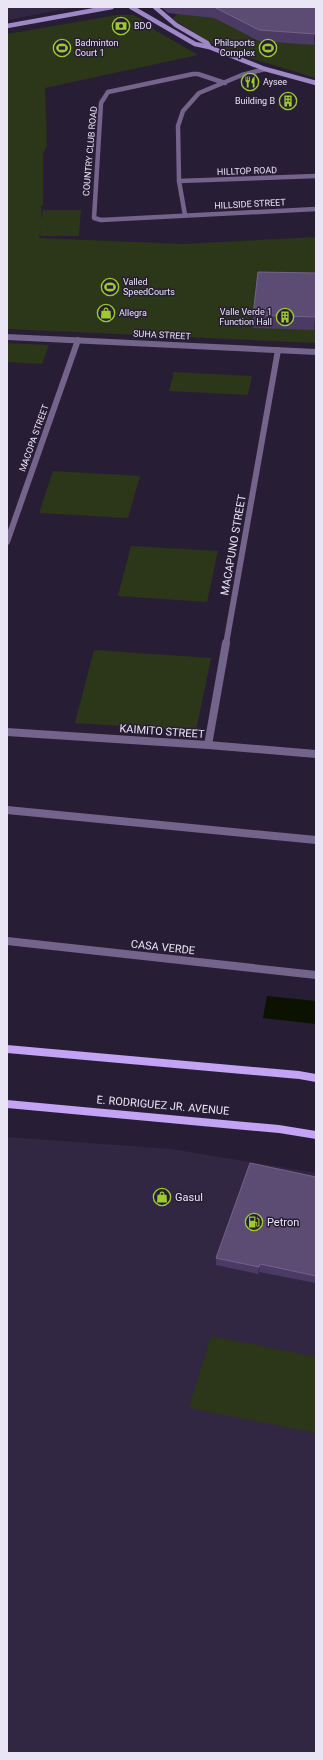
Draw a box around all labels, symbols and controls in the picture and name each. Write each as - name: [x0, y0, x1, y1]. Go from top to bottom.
- bank icon: BDO: [111, 16, 131, 36]
- place label: BDO: [134, 21, 152, 31]
- sports icon: Badminton Court 1: [52, 38, 72, 58]
- place label: Badminton Court 1: [75, 38, 119, 58]
- place label: Philsports Complex: [214, 38, 256, 58]
- sports icon: Philsports Complex: [258, 38, 278, 58]
- restaurant icon: Aysee: [240, 72, 260, 92]
- place label: Aysee: [263, 77, 287, 87]
- building icon: Building B: [278, 91, 298, 111]
- place label: Building B: [235, 96, 275, 106]
- street label: COUNTRY CLUB ROAD: [81, 106, 99, 196]
- street label: HILLTOP ROAD: [217, 165, 277, 177]
- street label: HILLSIDE STREET: [214, 197, 287, 211]
- sports icon: Valled SpeedCourts: [100, 277, 120, 297]
- place label: Valled SpeedCourts: [123, 277, 175, 297]
- shop icon: Allegra: [96, 303, 116, 323]
- place label: Valle Verde 1 Function Hall: [219, 307, 272, 327]
- building icon: Valle Verde 1 Function Hall: [275, 307, 295, 327]
- place label: Allegra: [119, 308, 147, 318]
- street label: SUHA STREET: [133, 328, 192, 342]
- street label: MACOPA STREET: [17, 402, 51, 473]
- street label: MACAPUNO STREET: [218, 493, 249, 597]
- street label: KAIMITO STREET: [119, 722, 205, 741]
- street label: CASA VERDE: [130, 938, 196, 957]
- street label: E. RODRIGUEZ JR. AVENUE: [96, 1093, 230, 1118]
- shop icon: Gasul: [152, 1187, 172, 1207]
- place label: Gasul: [175, 1191, 203, 1204]
- fuel station icon: Petron: [244, 1212, 264, 1232]
- place label: Petron: [267, 1216, 299, 1229]

